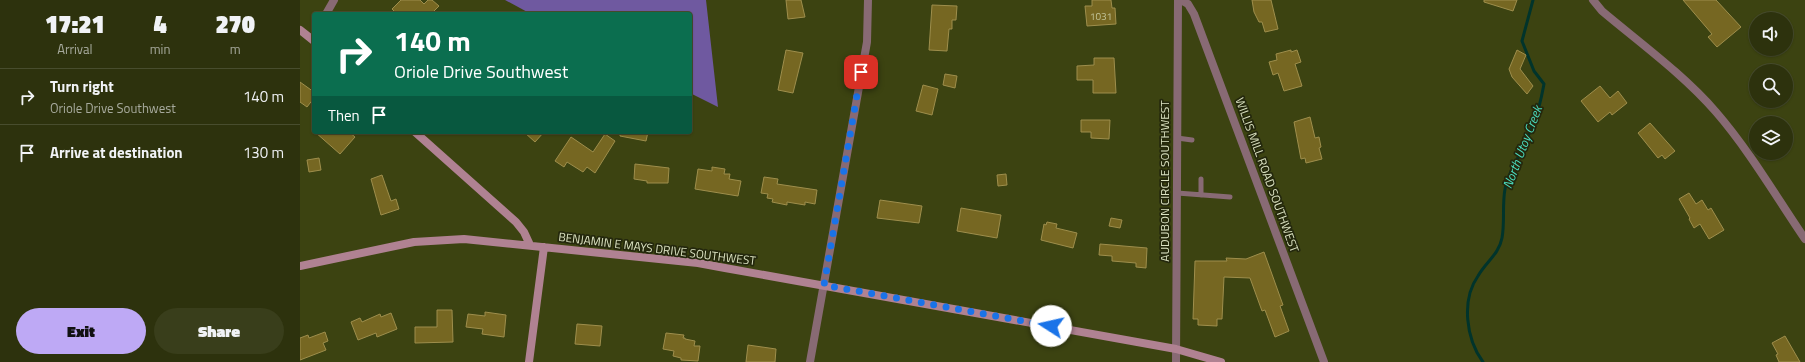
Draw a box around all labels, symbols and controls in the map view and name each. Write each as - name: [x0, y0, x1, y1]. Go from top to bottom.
- text: 17:21: [45, 6, 105, 42]
- text: 4: [153, 6, 167, 42]
- text: 270: [215, 6, 255, 42]
- house number: 1031: [1090, 9, 1112, 24]
- map controls: [1749, 12, 1793, 160]
- button: sound: [1749, 12, 1793, 56]
- text: 140 m: [394, 19, 471, 62]
- icon: right: [328, 28, 380, 80]
- text: Arrival: [57, 39, 92, 59]
- text: min: [150, 39, 170, 59]
- text: m: [230, 39, 241, 59]
- pin: [844, 55, 878, 89]
- text: Oriole Drive Southwest: [394, 58, 568, 85]
- icon: arrive: [850, 61, 872, 83]
- button: search: [1749, 64, 1793, 108]
- text: Turn right: [50, 75, 114, 98]
- text: 140 m: [243, 85, 284, 108]
- icon: right: [16, 86, 38, 108]
- street label: WILLIS MILL ROAD SOUTHWEST: [1231, 95, 1305, 256]
- text: Oriole Drive Southwest: [50, 98, 176, 118]
- street label: AUDUBON CIRCLE SOUTHWEST: [1155, 100, 1174, 262]
- water label: North Utoy Creek: [1497, 101, 1548, 191]
- text: Then: [328, 104, 360, 127]
- icon: arrive: [368, 104, 390, 126]
- button: layers: [1749, 116, 1793, 160]
- text: Arrive at destination: [50, 141, 183, 164]
- text: 130 m: [243, 141, 284, 164]
- icon: arrive: [16, 142, 38, 164]
- street label: BENJAMIN E MAYS DRIVE SOUTHWEST: [557, 227, 758, 270]
- position arrow: [1030, 305, 1072, 347]
- button: Exit: [16, 308, 146, 354]
- button: Share: [154, 308, 284, 354]

